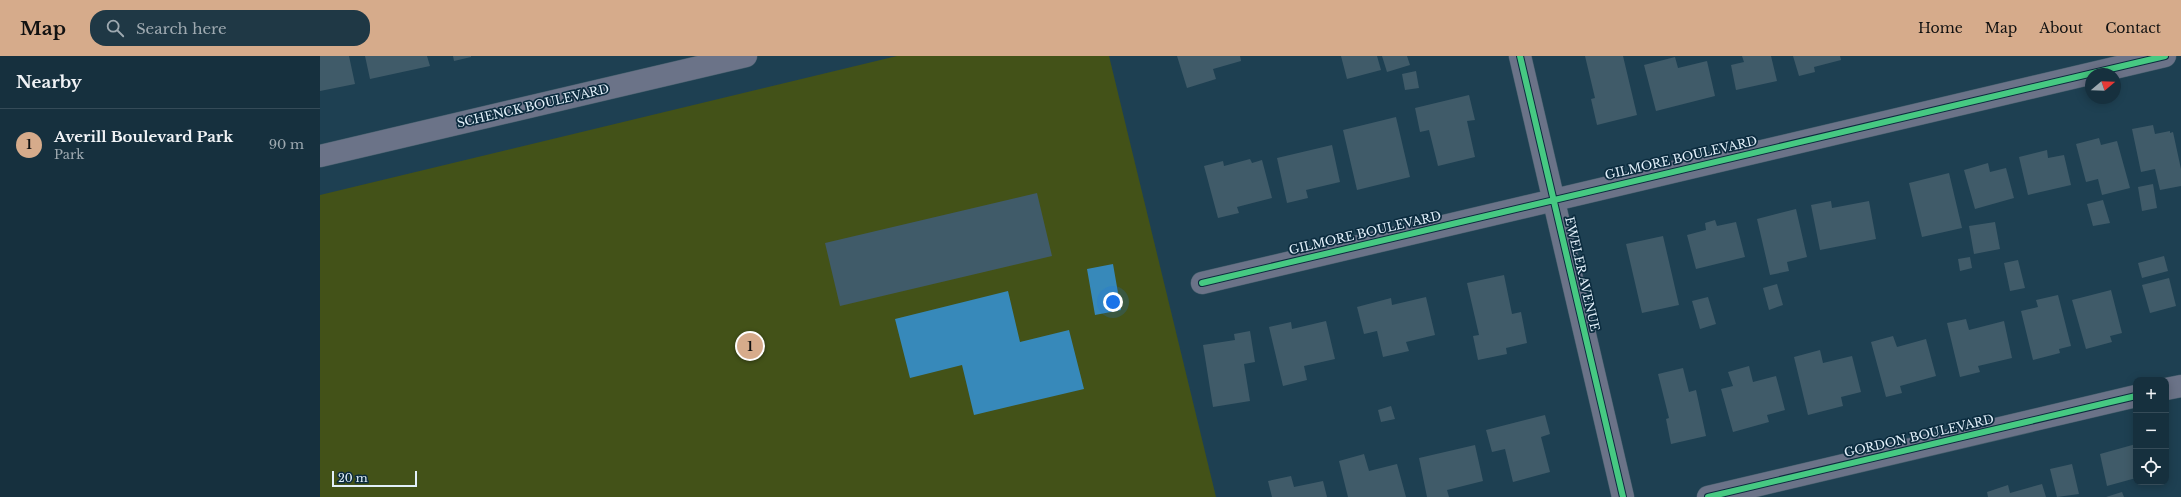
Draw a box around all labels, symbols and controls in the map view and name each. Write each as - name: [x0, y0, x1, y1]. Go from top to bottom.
- search box: [90, 10, 370, 46]
- text: Map: [20, 17, 66, 40]
- icon: search: [104, 17, 126, 39]
- text: Search here: [136, 19, 227, 38]
- text: Home: [1918, 19, 1963, 37]
- text: Map: [1985, 19, 2017, 37]
- text: About: [2039, 19, 2083, 37]
- text: Contact: [2105, 19, 2161, 37]
- north arrow: [2085, 68, 2121, 104]
- text: Nearby: [16, 72, 82, 93]
- street label: SCHENCK BOULEVARD: [455, 81, 611, 130]
- text: Averill Boulevard Park: [54, 127, 233, 146]
- street label: GILMORE BOULEVARD: [1603, 133, 1759, 182]
- text: 1: [26, 136, 32, 153]
- text: 90 m: [269, 136, 304, 153]
- text: Park: [54, 146, 84, 163]
- street label: GILMORE BOULEVARD: [1287, 208, 1443, 257]
- street label: EWELER AVENUE: [1562, 215, 1603, 333]
- your location: [1103, 292, 1123, 312]
- pin: 1: [737, 331, 763, 361]
- map controls: [2133, 377, 2169, 485]
- button: +: [2133, 377, 2169, 413]
- street label: GORDON BOULEVARD: [1843, 411, 1995, 460]
- button: −: [2133, 413, 2169, 449]
- button: locate: [2133, 449, 2169, 485]
- scale bar: [332, 469, 417, 488]
- text: 20 m: [338, 471, 368, 485]

